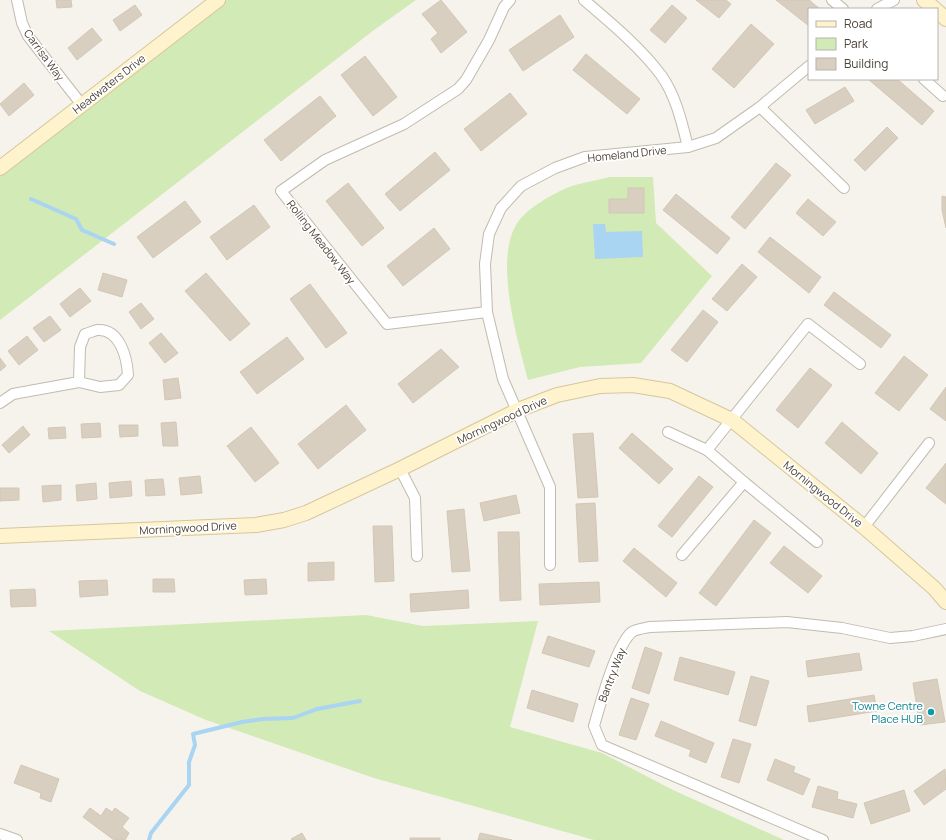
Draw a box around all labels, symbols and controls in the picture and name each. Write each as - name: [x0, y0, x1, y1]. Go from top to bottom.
- legend: [808, 8, 938, 80]
- text: Road: [844, 15, 872, 32]
- street label: Carrisa Way: [21, 26, 68, 84]
- text: Park: [844, 35, 869, 52]
- street label: Headwaters Drive: [69, 50, 149, 117]
- text: Building: [844, 55, 888, 72]
- street label: Homeland Drive: [587, 142, 668, 165]
- street label: Rolling Meadow Way: [284, 197, 359, 287]
- street label: Morningwood Drive: [454, 392, 550, 447]
- street label: Morningwood Drive: [781, 457, 866, 530]
- street label: Morningwood Drive: [139, 517, 238, 538]
- street label: Bantry Way: [594, 645, 629, 704]
- place label: Towne Centre Place HUB: [852, 698, 924, 726]
- marker: Towne Centre Place HUB: [926, 707, 936, 717]

